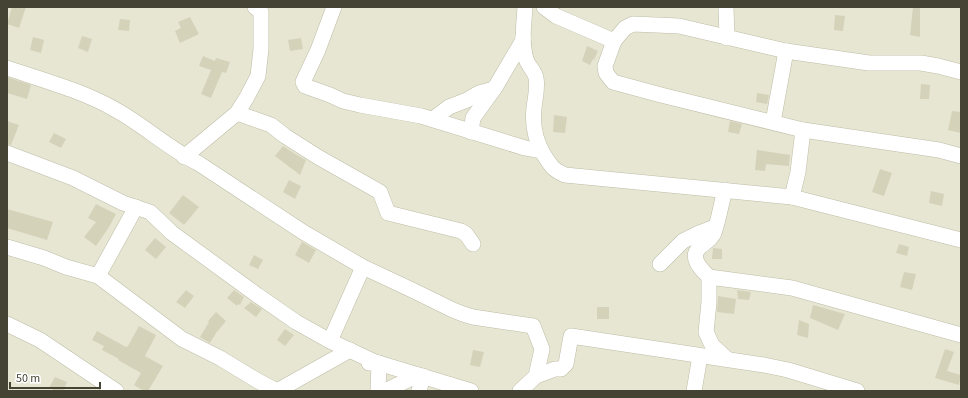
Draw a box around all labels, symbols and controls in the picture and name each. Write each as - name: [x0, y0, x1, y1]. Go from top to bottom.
- scale bar: [10, 364, 100, 390]
- text: 50 m: [16, 370, 40, 387]

